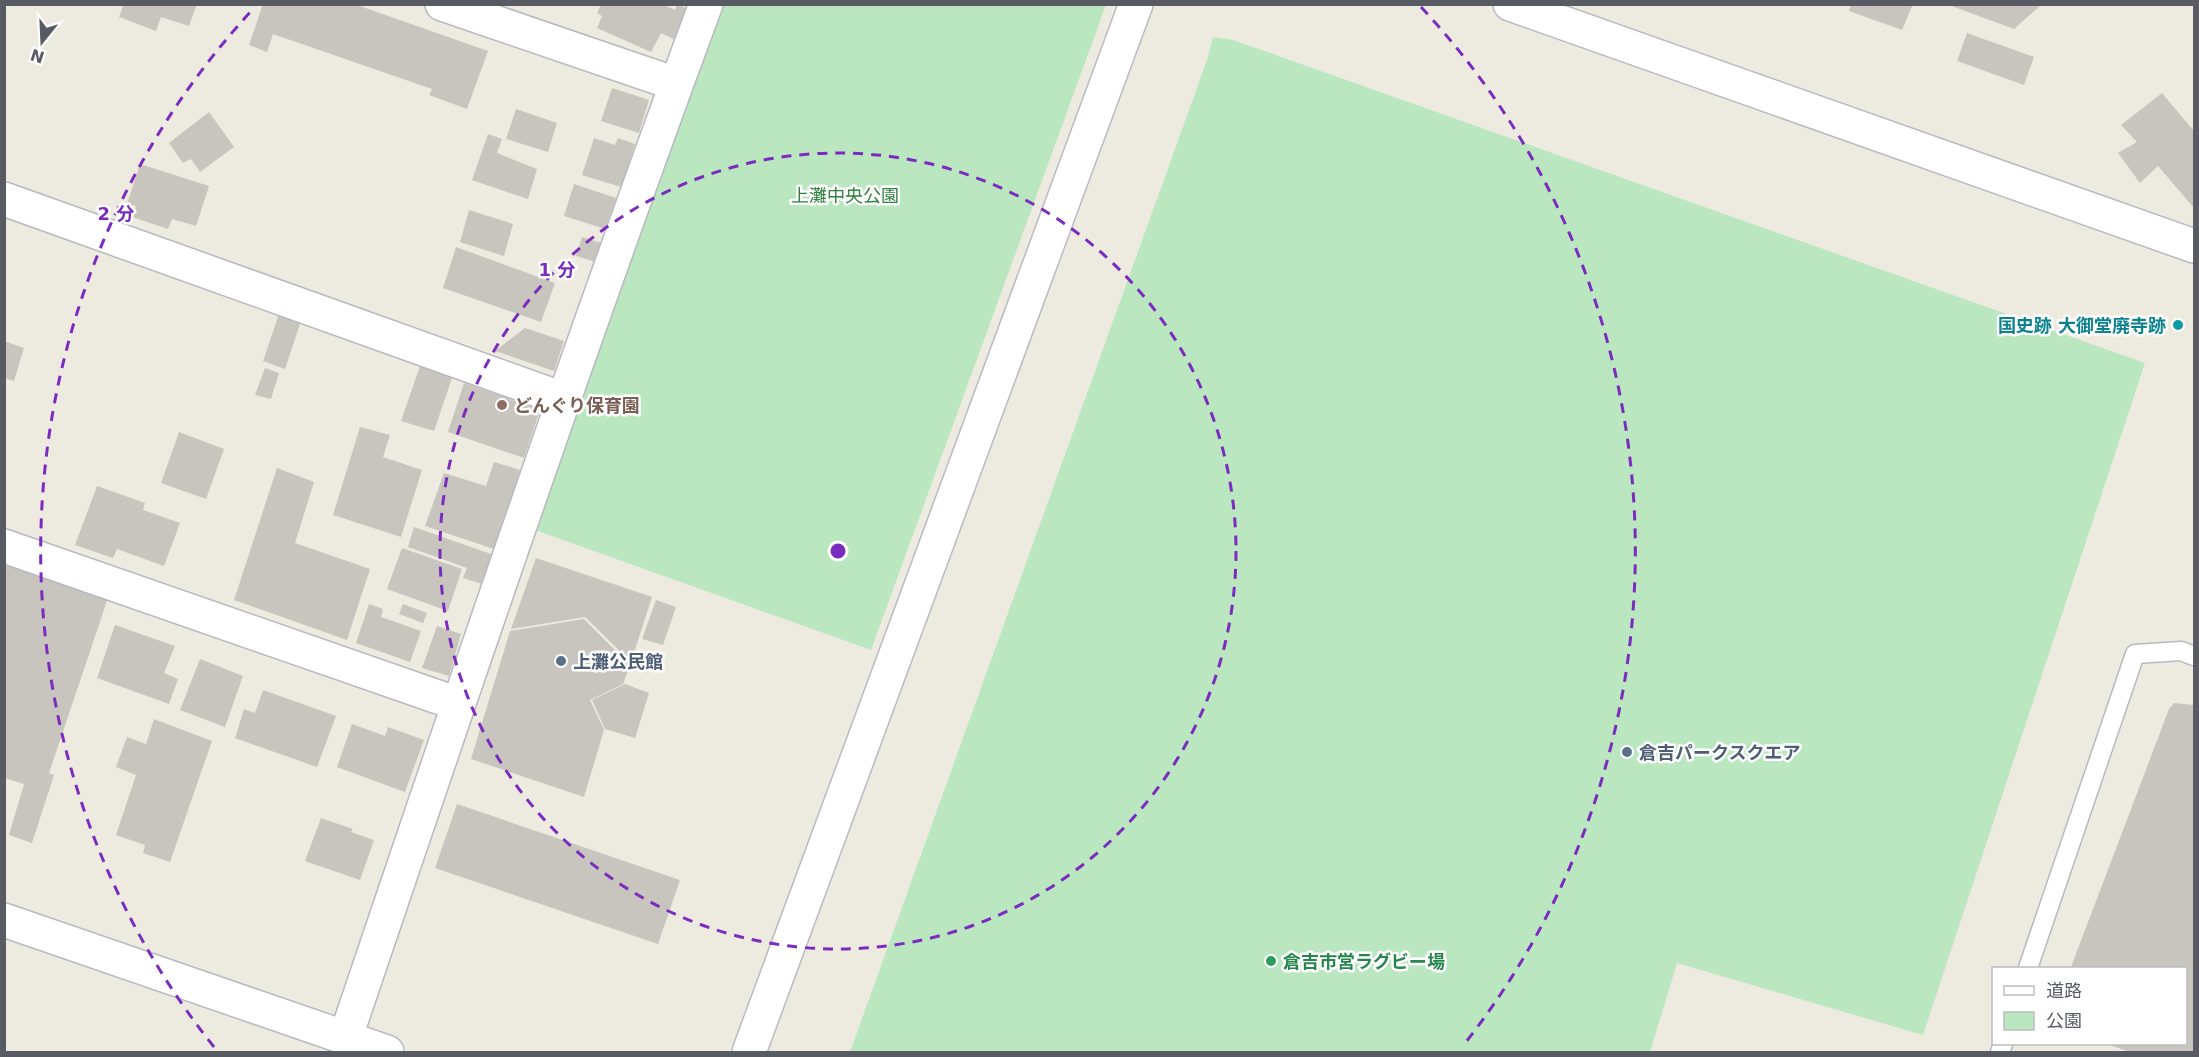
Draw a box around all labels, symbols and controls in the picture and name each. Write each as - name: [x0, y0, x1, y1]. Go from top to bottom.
- north arrow: [12, 12, 72, 72]
- text: N: [28, 45, 47, 67]
- park label: 上灘中央公園: [791, 185, 899, 206]
- text: 2 分: [98, 203, 134, 224]
- text: 1 分: [539, 259, 575, 280]
- place label: 国史跡 大御堂廃寺跡: [1998, 315, 2166, 336]
- marker: 国史跡 大御堂廃寺跡: [2171, 318, 2185, 332]
- place label: どんぐり保育園: [514, 395, 640, 416]
- marker: どんぐり保育園: [495, 398, 509, 412]
- centre of rings: [828, 541, 848, 561]
- place label: 上灘公民館: [573, 651, 663, 672]
- marker: 上灘公民館: [554, 654, 568, 668]
- place label: 倉吉パークスクエア: [1639, 742, 1800, 763]
- marker: 倉吉パークスクエア: [1620, 745, 1634, 759]
- place label: 倉吉市営ラグビー場: [1283, 951, 1445, 972]
- marker: 倉吉市営ラグビー場: [1264, 954, 1278, 968]
- legend: [1992, 967, 2187, 1045]
- text: 道路: [2046, 980, 2082, 1001]
- text: 公園: [2046, 1010, 2082, 1031]

